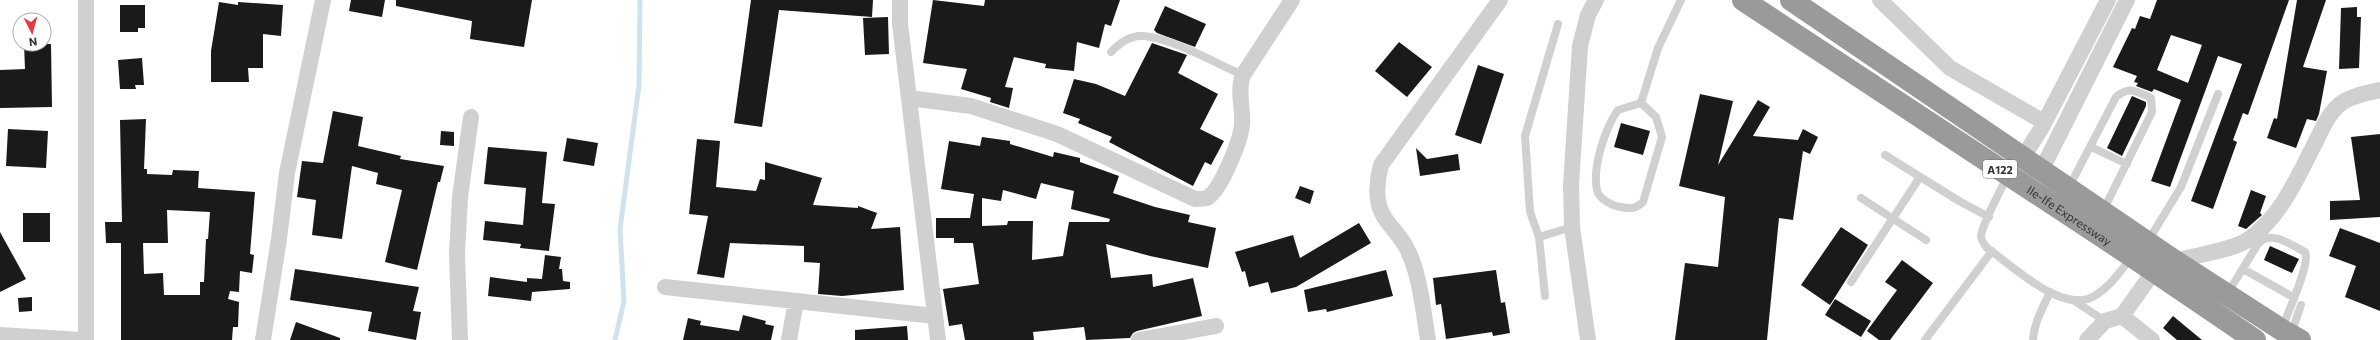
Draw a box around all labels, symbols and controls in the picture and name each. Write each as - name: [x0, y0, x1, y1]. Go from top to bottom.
- north arrow: [12, 12, 52, 52]
- text: N: [28, 36, 38, 49]
- road number: A122: [1983, 160, 2017, 178]
- street label: Ile-Ife Expressway: [2024, 182, 2114, 248]

